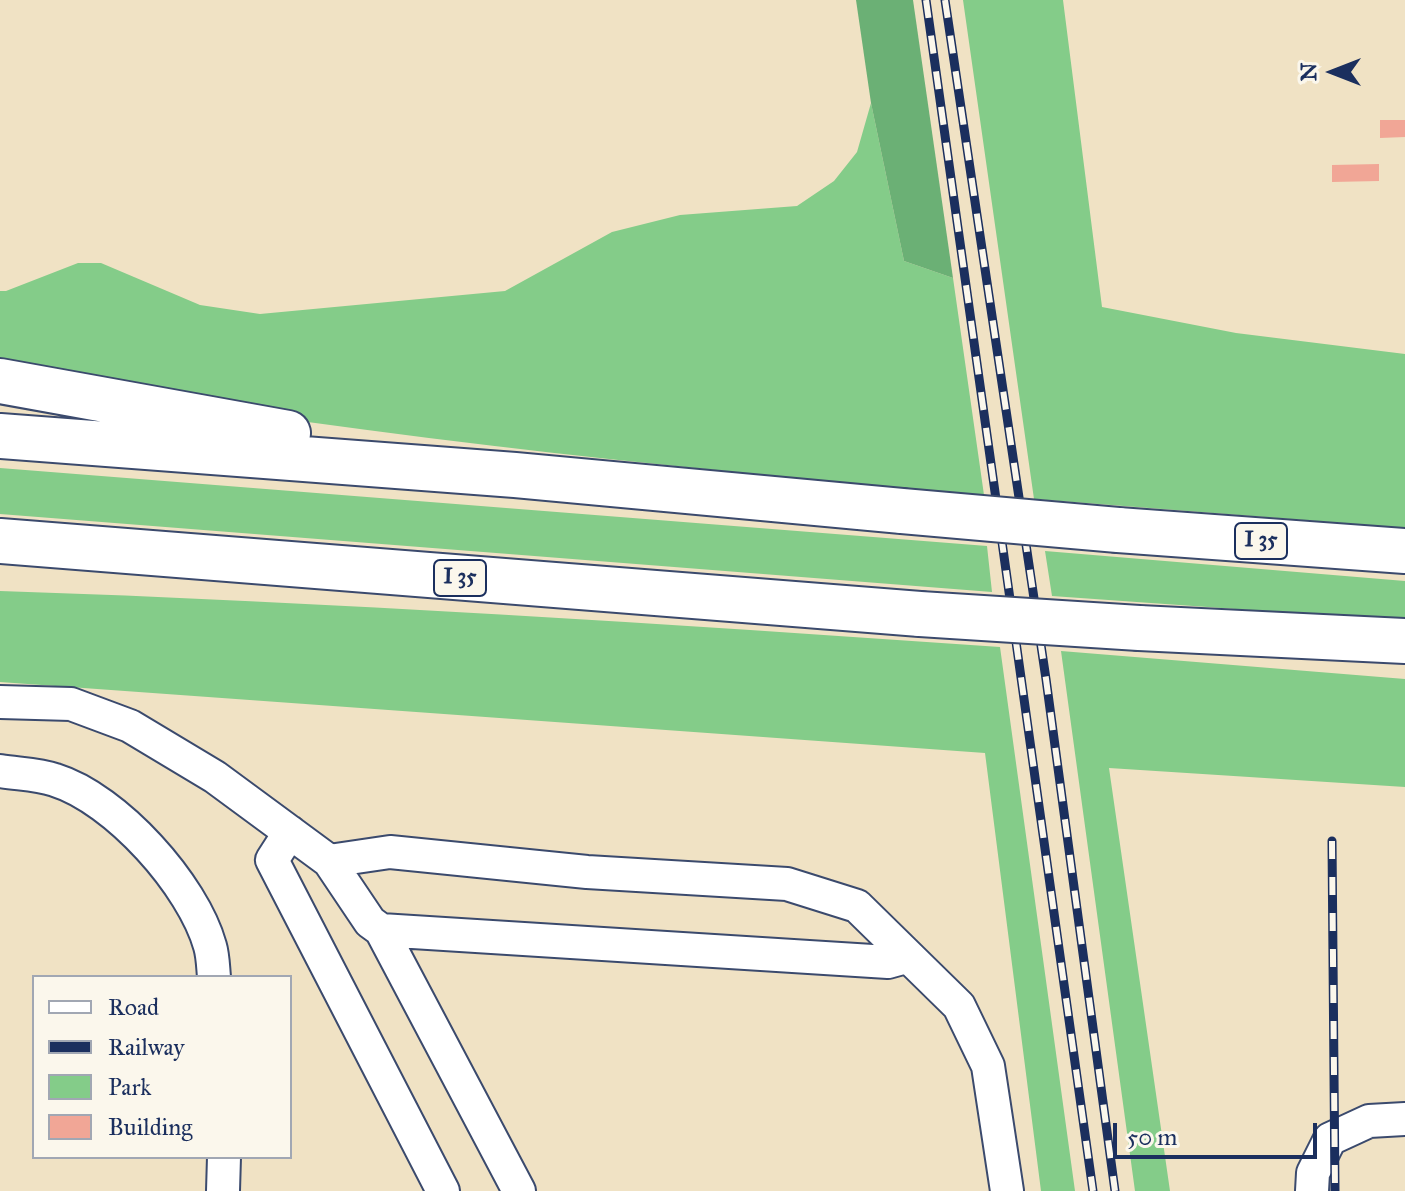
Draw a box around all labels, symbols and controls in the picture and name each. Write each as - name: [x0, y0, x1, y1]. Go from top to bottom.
- north arrow: [1293, 32, 1373, 112]
- text: N: [1295, 63, 1322, 81]
- road number: I 35: [1235, 523, 1287, 559]
- road number: I 35: [434, 560, 486, 596]
- legend: [32, 975, 292, 1159]
- text: Road: [108, 992, 159, 1022]
- text: Railway: [108, 1032, 185, 1062]
- text: Park: [108, 1072, 151, 1102]
- scale bar: [1117, 1107, 1321, 1157]
- text: Building: [108, 1112, 193, 1142]
- text: 50 m: [1127, 1122, 1177, 1152]

